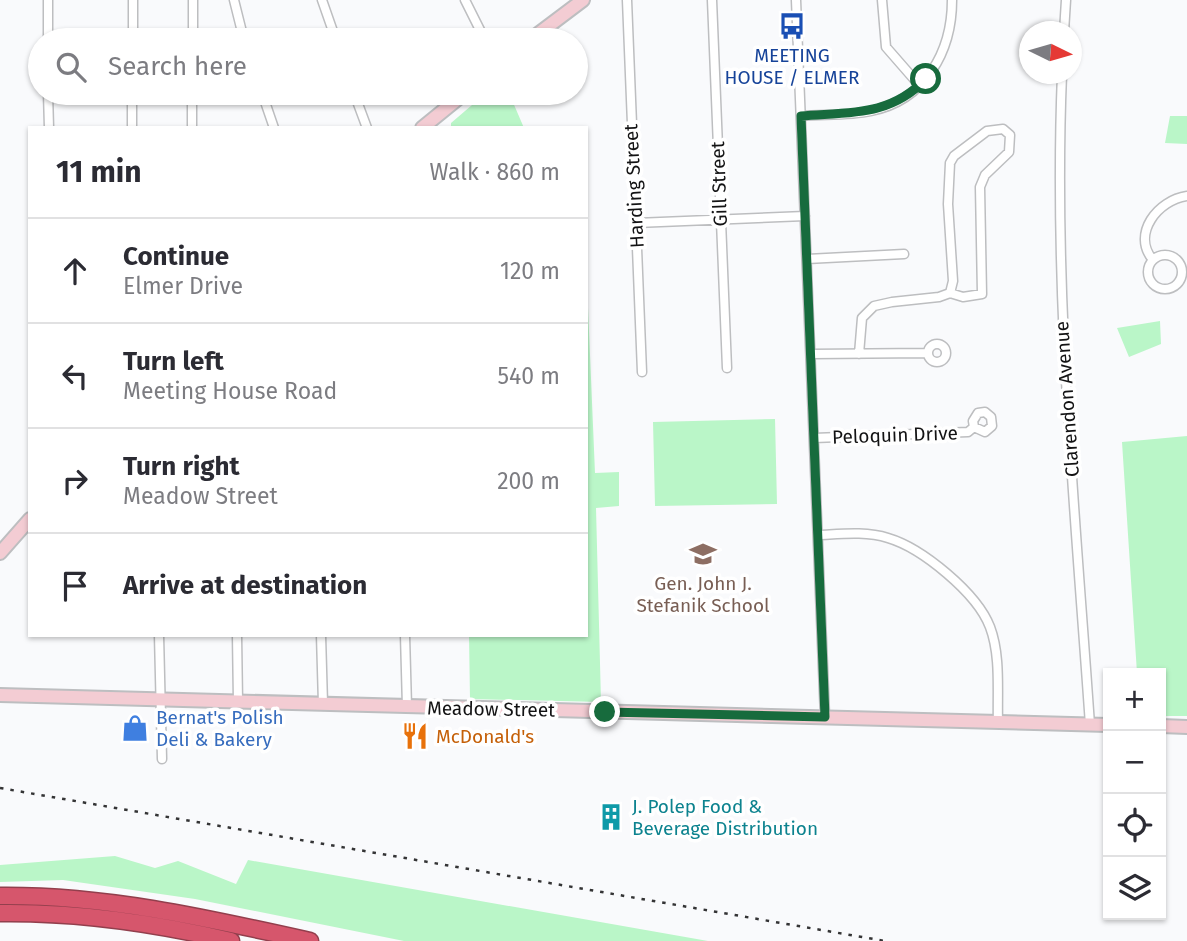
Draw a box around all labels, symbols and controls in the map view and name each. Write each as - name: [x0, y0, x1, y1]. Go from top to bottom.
- bus stop icon: MEETING HOUSE / ELMER: [777, 11, 807, 41]
- north arrow: [1019, 21, 1082, 84]
- search box: [28, 28, 588, 105]
- place label: MEETING HOUSE / ELMER: [725, 44, 860, 89]
- icon: search: [52, 48, 90, 86]
- text: Search here: [108, 51, 247, 82]
- route start: [910, 63, 941, 94]
- street label: Harding Street: [619, 123, 649, 249]
- street label: Gill Street: [706, 141, 732, 227]
- text: 11 min: [56, 154, 142, 190]
- text: Walk · 860 m: [430, 158, 560, 186]
- text: Continue: [123, 241, 229, 272]
- icon: ahead: [56, 252, 94, 290]
- text: 120 m: [500, 257, 560, 285]
- text: Elmer Drive: [123, 272, 243, 300]
- street label: Clarendon Avenue: [1050, 320, 1084, 478]
- text: Turn left: [123, 346, 224, 377]
- icon: left: [56, 357, 94, 395]
- text: 540 m: [498, 362, 560, 390]
- text: Meeting House Road: [123, 377, 337, 405]
- street label: Peloquin Drive: [832, 421, 958, 449]
- text: Turn right: [123, 451, 240, 482]
- icon: right: [56, 462, 94, 500]
- text: 200 m: [497, 467, 560, 495]
- text: Meadow Street: [123, 482, 278, 510]
- school or university icon: Gen. John J. Stefanik School: [688, 539, 718, 569]
- icon: arrive: [56, 567, 94, 605]
- text: Arrive at destination: [123, 570, 367, 601]
- place label: Gen. John J. Stefanik School: [636, 572, 770, 617]
- map controls: [1103, 668, 1166, 920]
- button: +: [1103, 668, 1166, 731]
- street label: Meadow Street: [427, 696, 555, 722]
- route end: [589, 696, 620, 727]
- place label: Bernat's Polish Deli & Bakery: [156, 706, 284, 751]
- shop icon: Bernat's Polish Deli & Bakery: [120, 713, 150, 743]
- restaurant icon: McDonald's: [400, 721, 430, 751]
- place label: McDonald's: [436, 725, 534, 748]
- button: −: [1103, 731, 1166, 794]
- button: locate: [1103, 794, 1166, 857]
- place label: J. Polep Food & Beverage Distribution: [632, 795, 818, 840]
- building icon: J. Polep Food & Beverage Distribution: [596, 802, 626, 832]
- button: layers: [1103, 857, 1166, 920]

